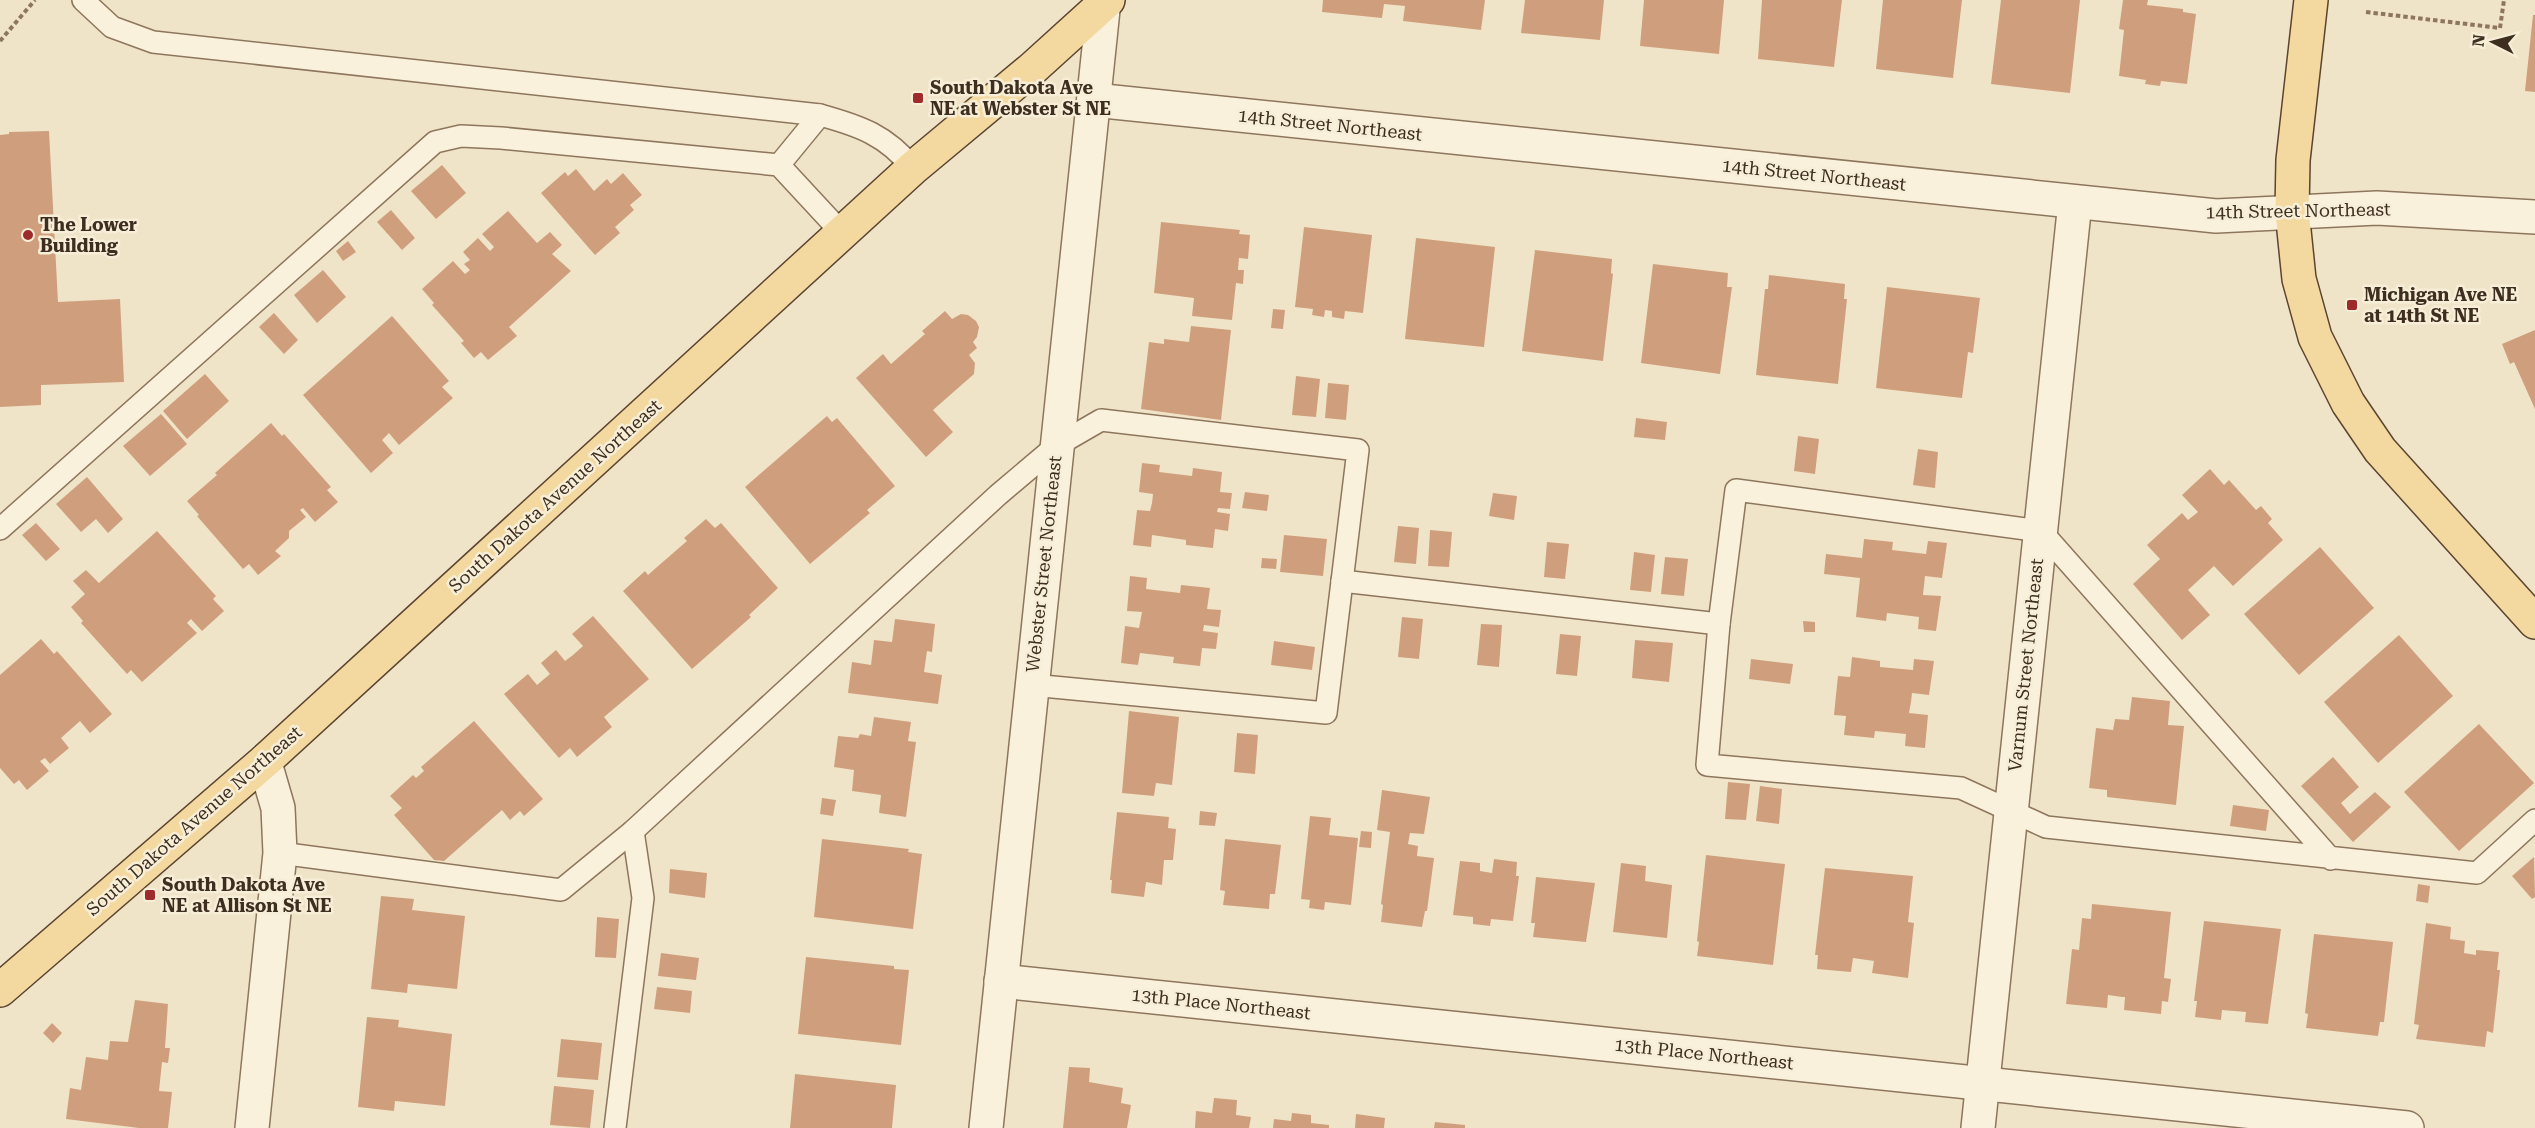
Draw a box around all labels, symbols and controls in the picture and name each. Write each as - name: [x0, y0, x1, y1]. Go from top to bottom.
- north arrow: [2463, 12, 2523, 72]
- text: N: [2468, 33, 2489, 48]
- place label: South Dakota Ave NE at Webster St NE: [930, 77, 1111, 119]
- marker: South Dakota Ave NE at Webster St NE: [911, 91, 925, 105]
- street label: 14th Street Northeast: [1237, 104, 1424, 145]
- street label: 14th Street Northeast: [1721, 154, 1908, 195]
- street label: 14th Street Northeast: [2205, 198, 2391, 223]
- place label: The Lower Building: [40, 214, 137, 256]
- marker: The Lower Building: [21, 228, 35, 242]
- place label: Michigan Ave NE at 14th St NE: [2364, 284, 2517, 326]
- marker: Michigan Ave NE at 14th St NE: [2345, 298, 2359, 312]
- street label: South Dakota Avenue Northeast: [444, 395, 665, 597]
- street label: Webster Street Northeast: [1022, 454, 1065, 673]
- street label: Varnum Street Northeast: [2004, 557, 2047, 773]
- street label: South Dakota Avenue Northeast: [82, 721, 306, 920]
- place label: South Dakota Ave NE at Allison St NE: [162, 874, 332, 916]
- marker: South Dakota Ave NE at Allison St NE: [143, 888, 157, 902]
- street label: 13th Place Northeast: [1130, 984, 1312, 1023]
- street label: 13th Place Northeast: [1613, 1034, 1795, 1073]

